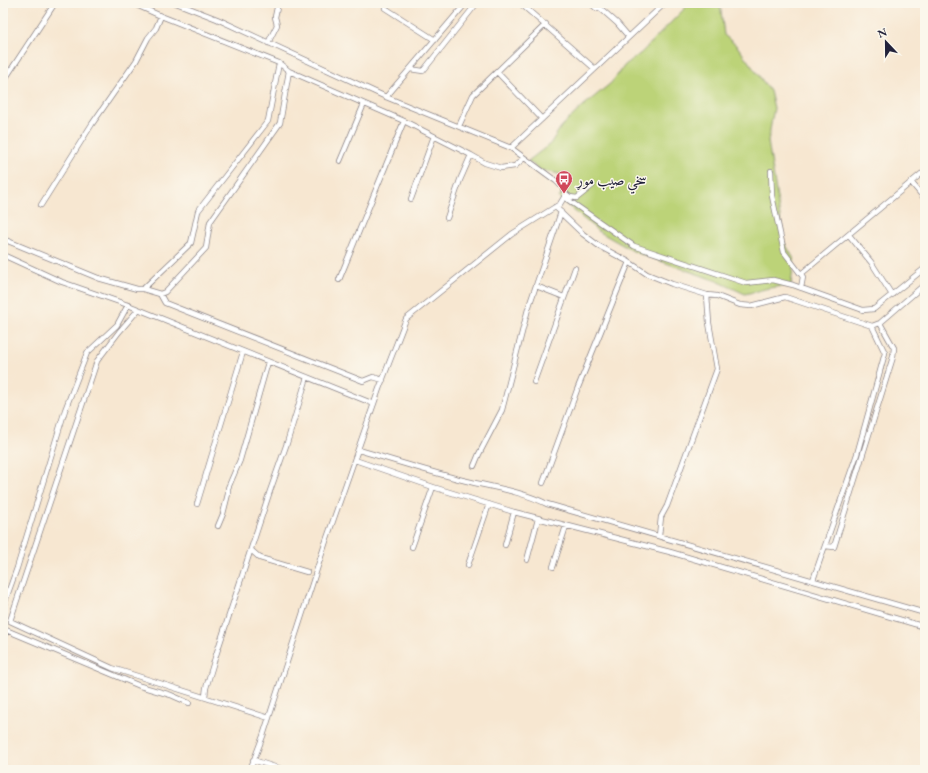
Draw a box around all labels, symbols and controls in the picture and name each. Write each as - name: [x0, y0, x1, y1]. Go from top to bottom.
- north arrow: [866, 22, 906, 62]
- text: N: [876, 25, 889, 41]
- bus stop icon: سخي صیب موړ: [554, 169, 574, 194]
- place label: سخي صیب موړ: [575, 170, 647, 194]

